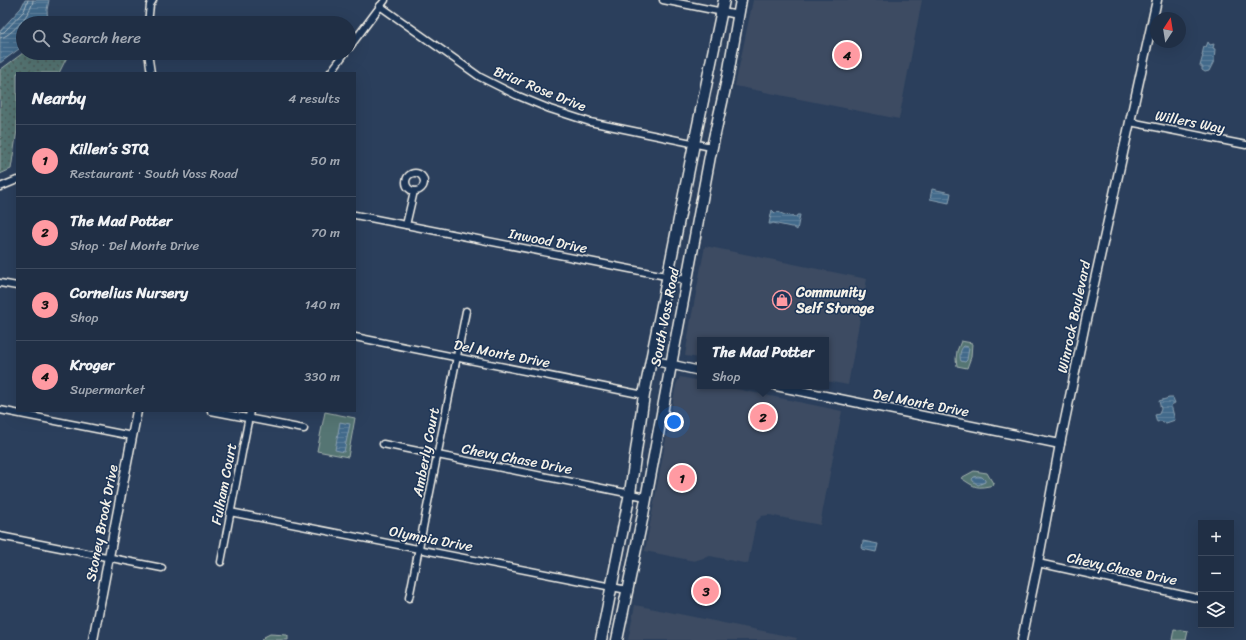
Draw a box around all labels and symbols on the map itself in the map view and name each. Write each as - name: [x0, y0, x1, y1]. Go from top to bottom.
- north arrow: [1150, 12, 1186, 48]
- pin: 4: [834, 40, 860, 70]
- street label: Briar Rose Drive: [490, 59, 590, 119]
- street label: Willers Way: [1153, 103, 1228, 141]
- street label: Inwood Drive: [506, 221, 590, 261]
- street label: Winrock Boulevard: [1050, 257, 1098, 375]
- street label: South Voss Road: [643, 264, 687, 369]
- place label: Community Self Storage: [795, 280, 875, 321]
- shop icon: Community Self Storage: [771, 289, 793, 311]
- street label: Del Monte Drive: [452, 332, 552, 376]
- street label: Del Monte Drive: [871, 381, 971, 425]
- pin: 2: [750, 402, 776, 432]
- street label: Amberly Court: [405, 405, 447, 500]
- your location: [664, 412, 684, 432]
- street label: Chevy Chase Drive: [460, 436, 574, 482]
- street label: Fulham Court: [204, 441, 244, 527]
- street label: Stoney Brook Drive: [78, 462, 126, 584]
- pin: 1: [669, 463, 695, 493]
- street label: Olympia Drive: [387, 519, 475, 559]
- street label: Chevy Chase Drive: [1065, 545, 1179, 593]
- pin: 3: [693, 576, 719, 606]

